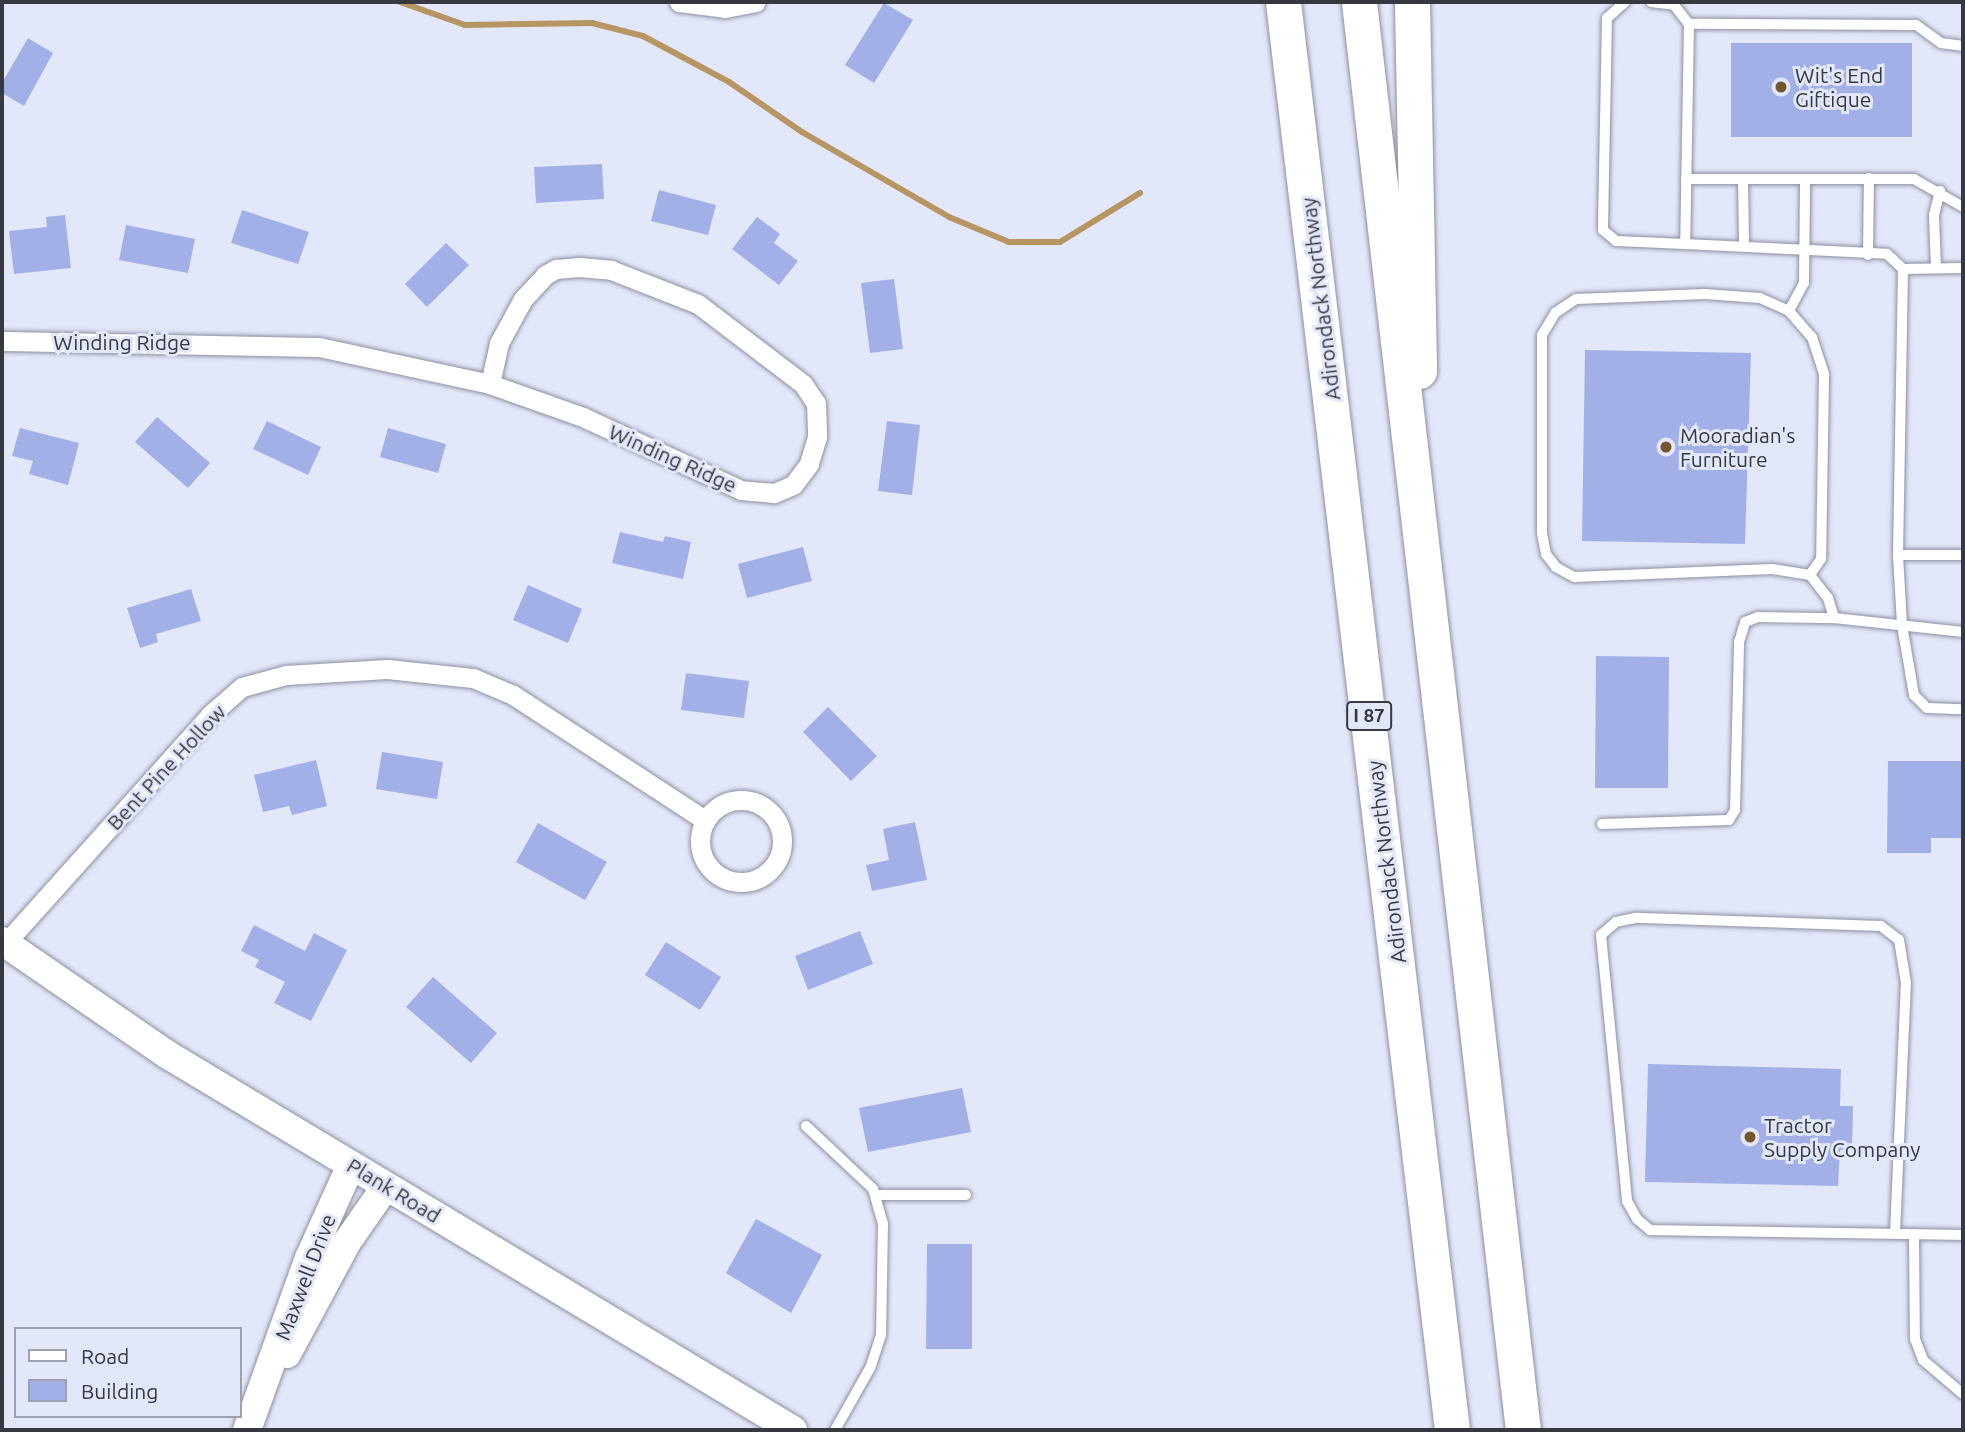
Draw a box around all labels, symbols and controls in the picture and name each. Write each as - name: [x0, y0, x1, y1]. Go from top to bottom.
- place label: Wit's End Giftique: [1795, 62, 1883, 112]
- marker: Wit's End Giftique: [1773, 79, 1789, 95]
- street label: Adirondack Northway: [1295, 196, 1345, 402]
- street label: Winding Ridge: [53, 329, 191, 355]
- street label: Winding Ridge: [605, 419, 741, 497]
- place label: Mooradian's Furniture: [1680, 422, 1795, 472]
- marker: Mooradian's Furniture: [1658, 439, 1674, 455]
- street label: Bent Pine Hollow: [101, 699, 231, 835]
- road number: I 87: [1344, 701, 1394, 732]
- street label: Adirondack Northway: [1361, 759, 1411, 965]
- place label: Tractor Supply Company: [1764, 1112, 1920, 1162]
- marker: Tractor Supply Company: [1742, 1129, 1758, 1145]
- street label: Plank Road: [343, 1152, 445, 1228]
- street label: Maxwell Drive: [269, 1210, 341, 1344]
- legend: [14, 1327, 242, 1418]
- text: Road: [81, 1344, 129, 1368]
- text: Building: [81, 1379, 158, 1403]

